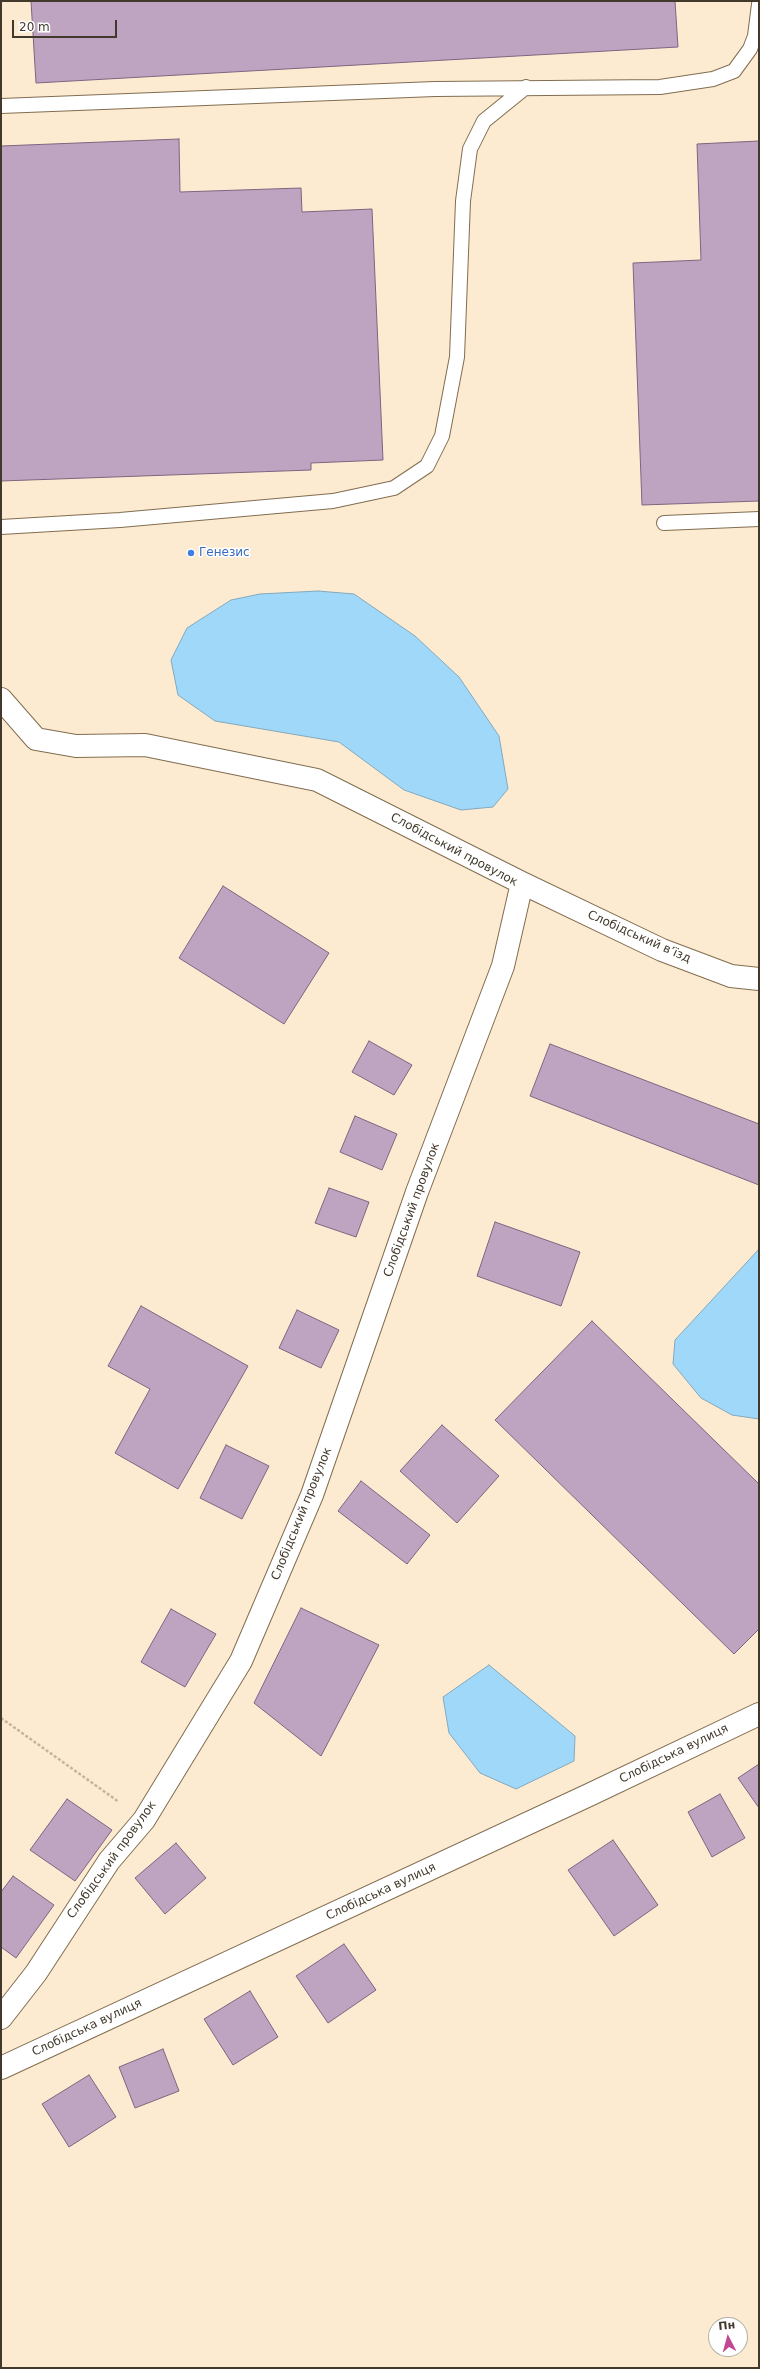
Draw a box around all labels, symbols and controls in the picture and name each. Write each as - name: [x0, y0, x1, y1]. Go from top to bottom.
- scale bar: [14, 12, 119, 38]
- text: 20 m: [19, 20, 50, 34]
- place label: Генезис: [199, 546, 250, 560]
- marker: Генезис: [186, 548, 196, 558]
- street label: Слобідський провулок: [388, 810, 520, 890]
- street label: Слобідський в’їзд: [585, 908, 693, 966]
- street label: Слобідський провулок: [381, 1141, 443, 1279]
- street label: Слобідський провулок: [269, 1445, 335, 1583]
- street label: Слобідська вулиця: [617, 1721, 731, 1787]
- street label: Слобідський провулок: [64, 1798, 160, 1922]
- street label: Слобідська вулиця: [324, 1860, 438, 1924]
- street label: Слобідська вулиця: [30, 1996, 144, 2060]
- north arrow: [708, 2317, 748, 2357]
- text: Пн: [718, 2318, 736, 2333]

